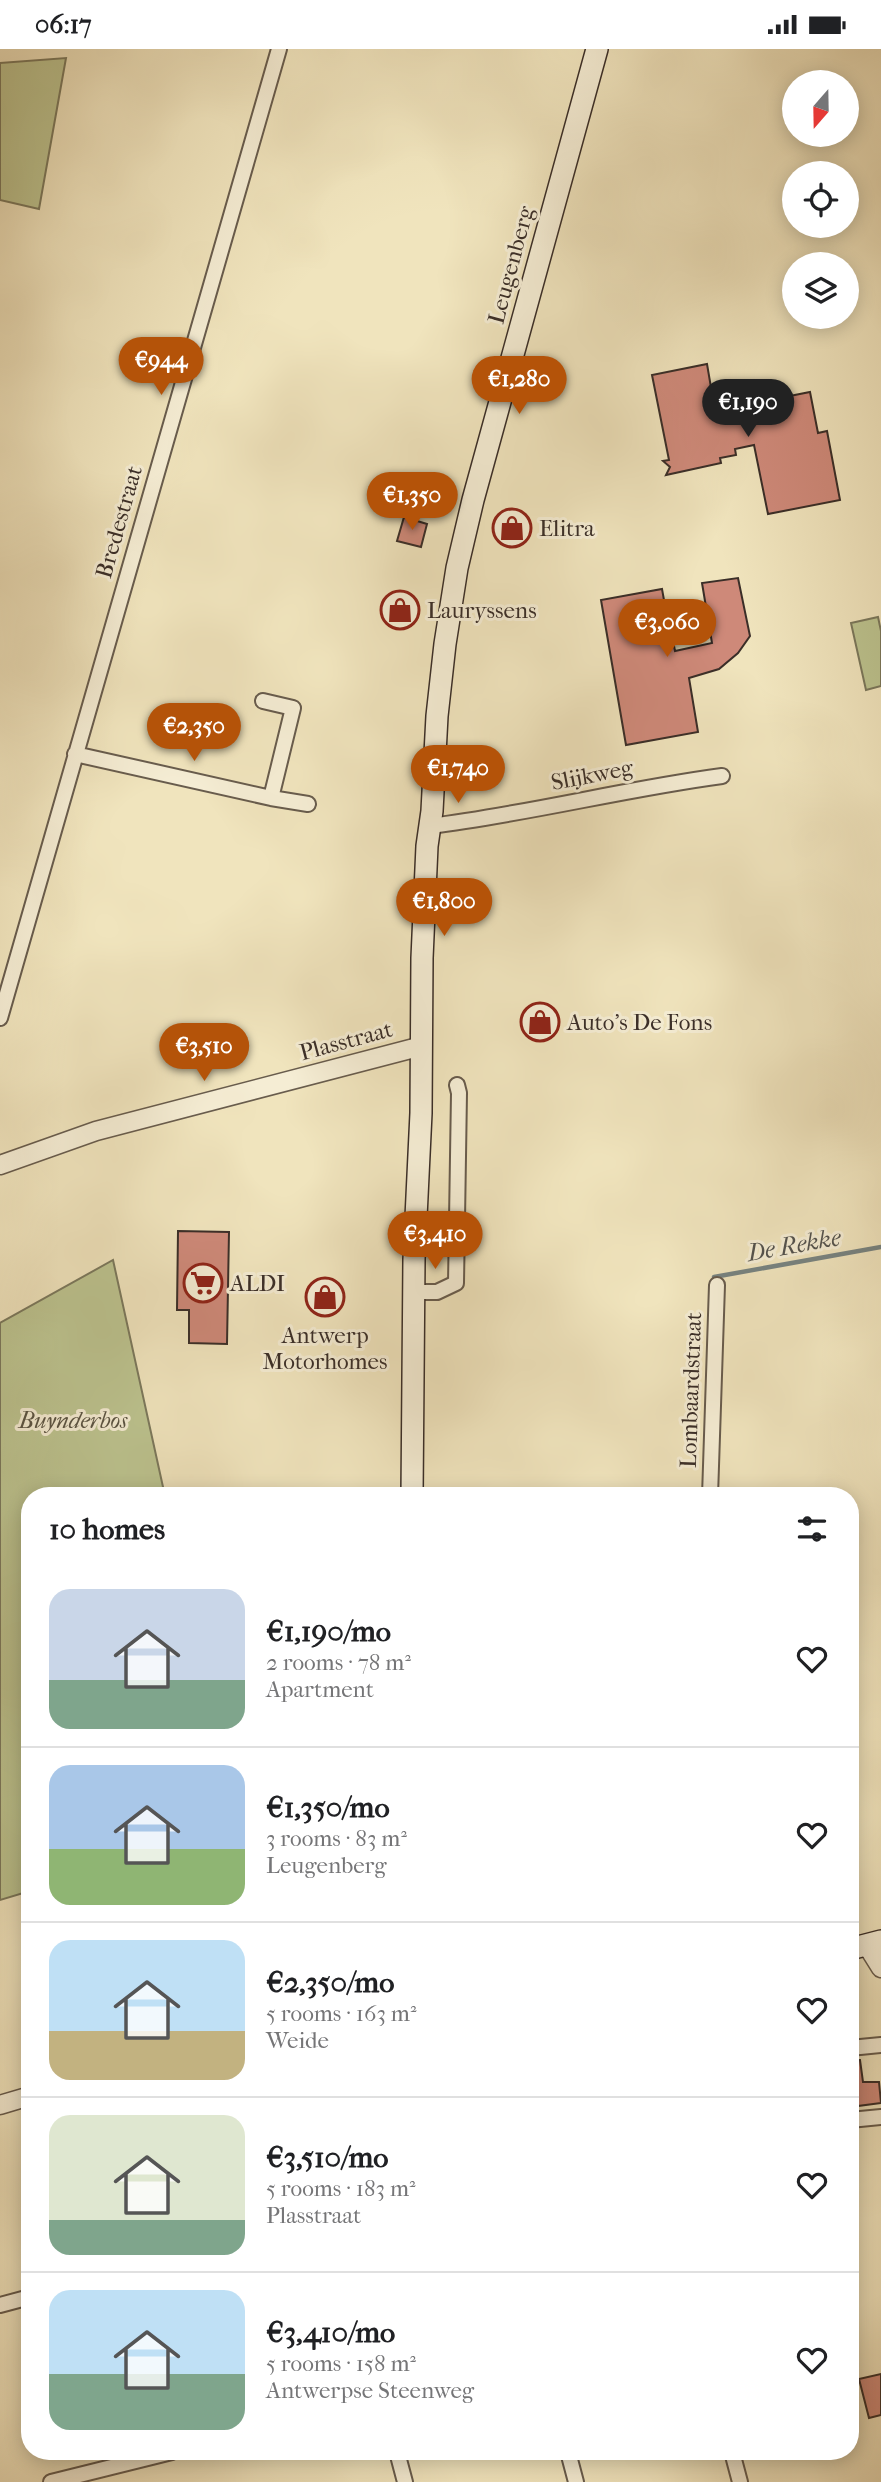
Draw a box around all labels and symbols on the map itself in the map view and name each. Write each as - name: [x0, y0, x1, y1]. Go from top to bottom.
- north arrow: [782, 70, 859, 147]
- street label: Leugenberg: [482, 203, 540, 327]
- pin: €944: [120, 337, 202, 397]
- pin: €1,280: [462, 357, 576, 416]
- pin: €1,190: [691, 379, 805, 439]
- street label: Bredestraat: [90, 463, 148, 581]
- pin: €1,350: [355, 473, 469, 532]
- shop icon: Elitra: [491, 507, 533, 549]
- place label: Elitra: [539, 515, 595, 542]
- shop icon: Lauryssens: [379, 589, 421, 631]
- place label: Lauryssens: [427, 597, 537, 624]
- pin: €3,060: [610, 599, 724, 659]
- pin: €2,350: [137, 703, 251, 763]
- pin: €1,740: [401, 745, 515, 805]
- street label: Slijkweg: [549, 754, 636, 796]
- pin: €1,800: [387, 879, 501, 938]
- shop icon: Auto's De Fons: [519, 1001, 561, 1043]
- place label: Auto's De Fons: [566, 1009, 712, 1036]
- street label: Plasstraat: [296, 1016, 396, 1066]
- pin: €3,510: [147, 1023, 261, 1083]
- pin: €3,410: [378, 1211, 492, 1271]
- water label: De Rekke: [743, 1223, 844, 1267]
- supermarket icon: ALDI: [182, 1262, 224, 1304]
- place label: ALDI: [229, 1270, 285, 1297]
- shop icon: Antwerp Motorhomes: [304, 1276, 346, 1318]
- street label: Lombaardstraat: [675, 1312, 707, 1468]
- place label: Antwerp Motorhomes: [263, 1322, 387, 1375]
- park label: Buynderbos: [17, 1407, 128, 1434]

